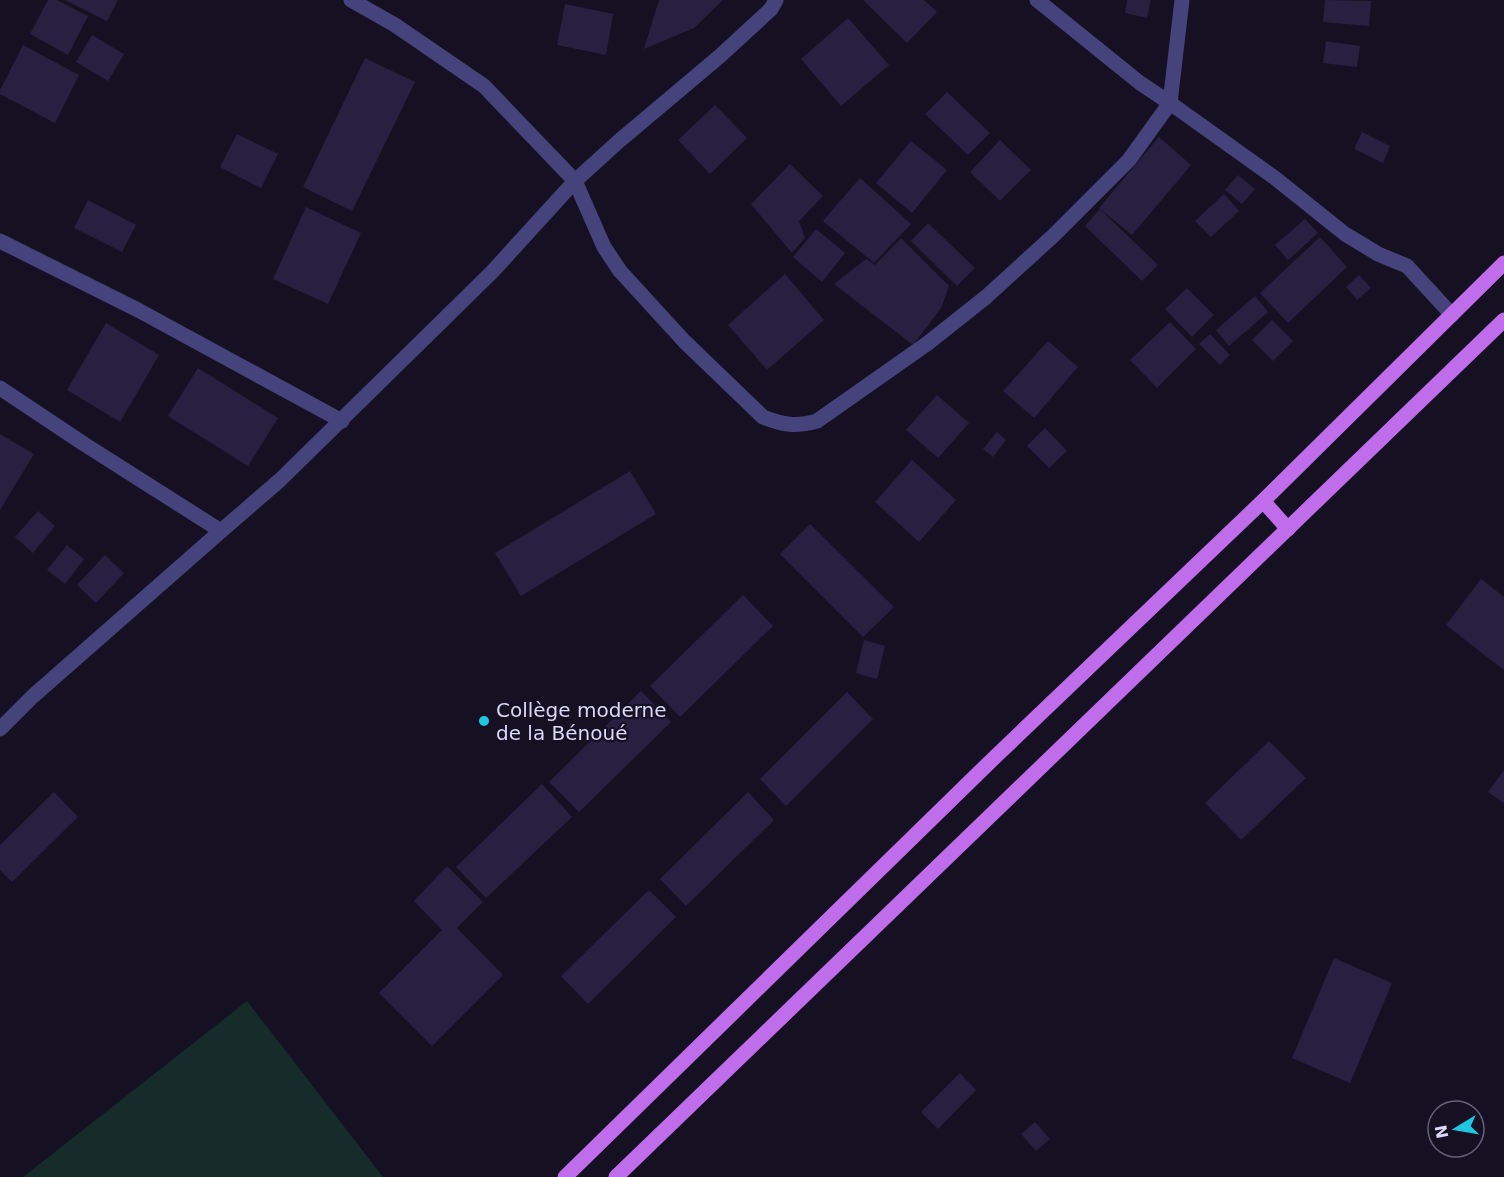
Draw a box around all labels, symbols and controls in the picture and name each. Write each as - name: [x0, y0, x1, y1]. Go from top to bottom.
- place label: Collège moderne de la Bénoué: [496, 698, 667, 745]
- marker: Collège moderne de la Bénoué: [477, 714, 491, 728]
- north arrow: [1426, 1099, 1486, 1159]
- text: N: [1431, 1123, 1452, 1140]

